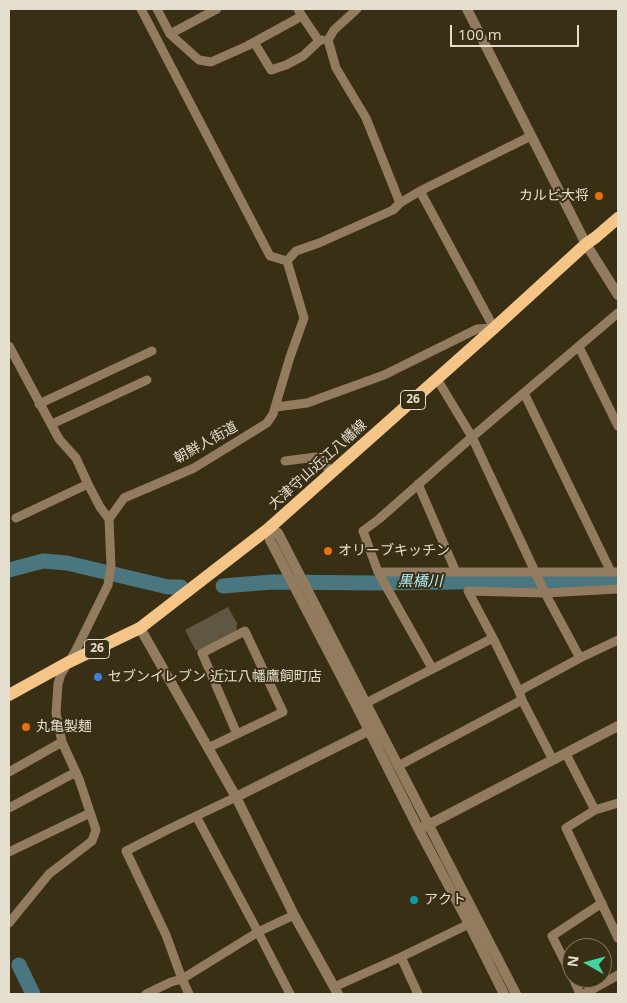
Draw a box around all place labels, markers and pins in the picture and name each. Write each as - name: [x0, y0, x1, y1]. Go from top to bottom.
- place label: カルビ大将: [519, 188, 589, 204]
- marker: カルビ大将: [593, 190, 605, 202]
- place label: オリーブキッチン: [338, 543, 450, 559]
- marker: オリーブキッチン: [322, 545, 334, 557]
- place label: セブンイレブン 近江八幡鷹飼町店: [108, 669, 322, 685]
- marker: セブンイレブン 近江八幡鷹飼町店: [92, 671, 104, 683]
- place label: 丸亀製麺: [36, 719, 92, 735]
- marker: 丸亀製麺: [20, 721, 32, 733]
- place label: アクト: [424, 892, 466, 908]
- marker: アクト: [408, 894, 420, 906]

